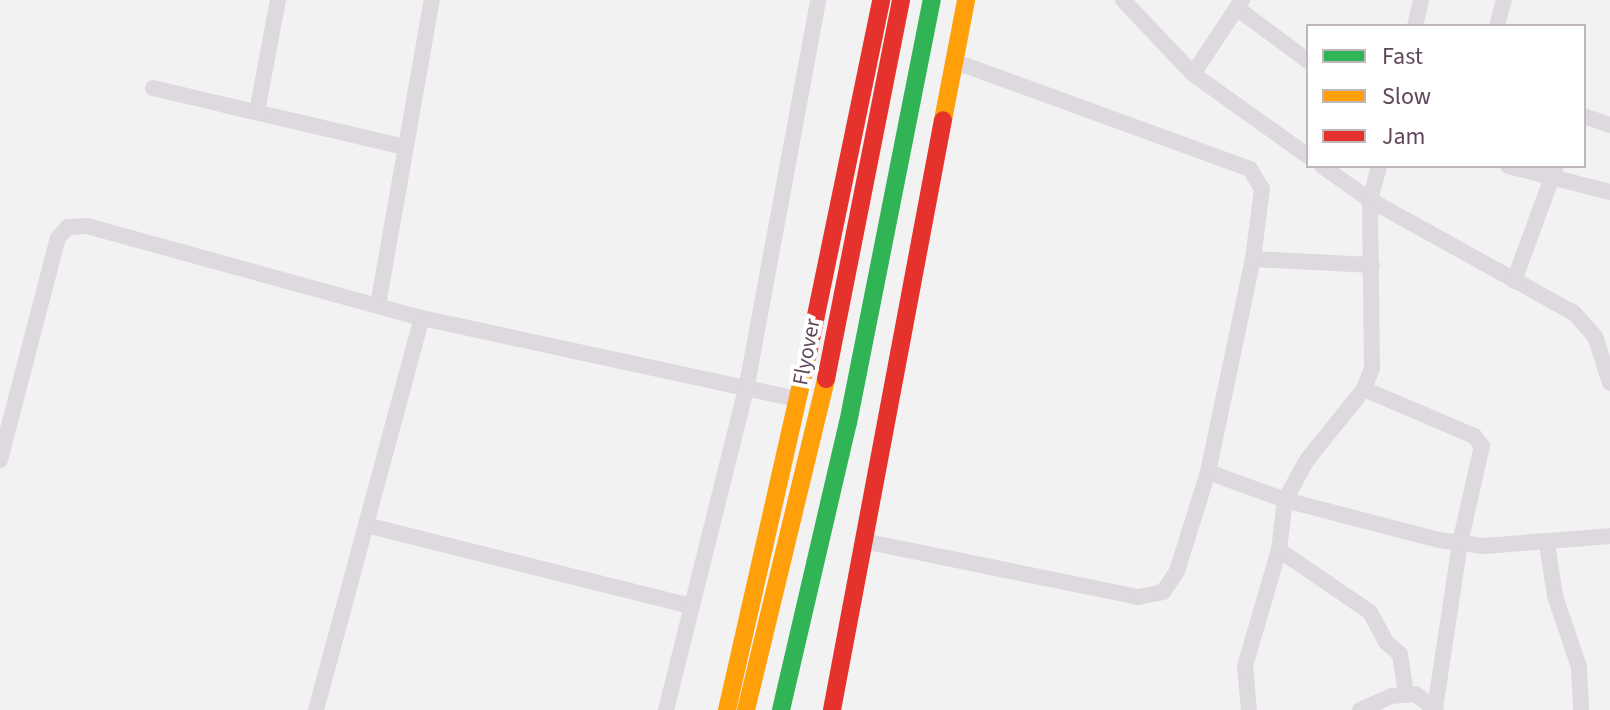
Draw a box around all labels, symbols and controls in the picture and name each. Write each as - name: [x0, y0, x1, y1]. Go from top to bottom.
- legend: [1306, 24, 1586, 168]
- text: Fast: [1382, 39, 1423, 74]
- text: Slow: [1382, 79, 1431, 114]
- text: Jam: [1382, 119, 1426, 154]
- street label: Flyover: [788, 316, 826, 388]

